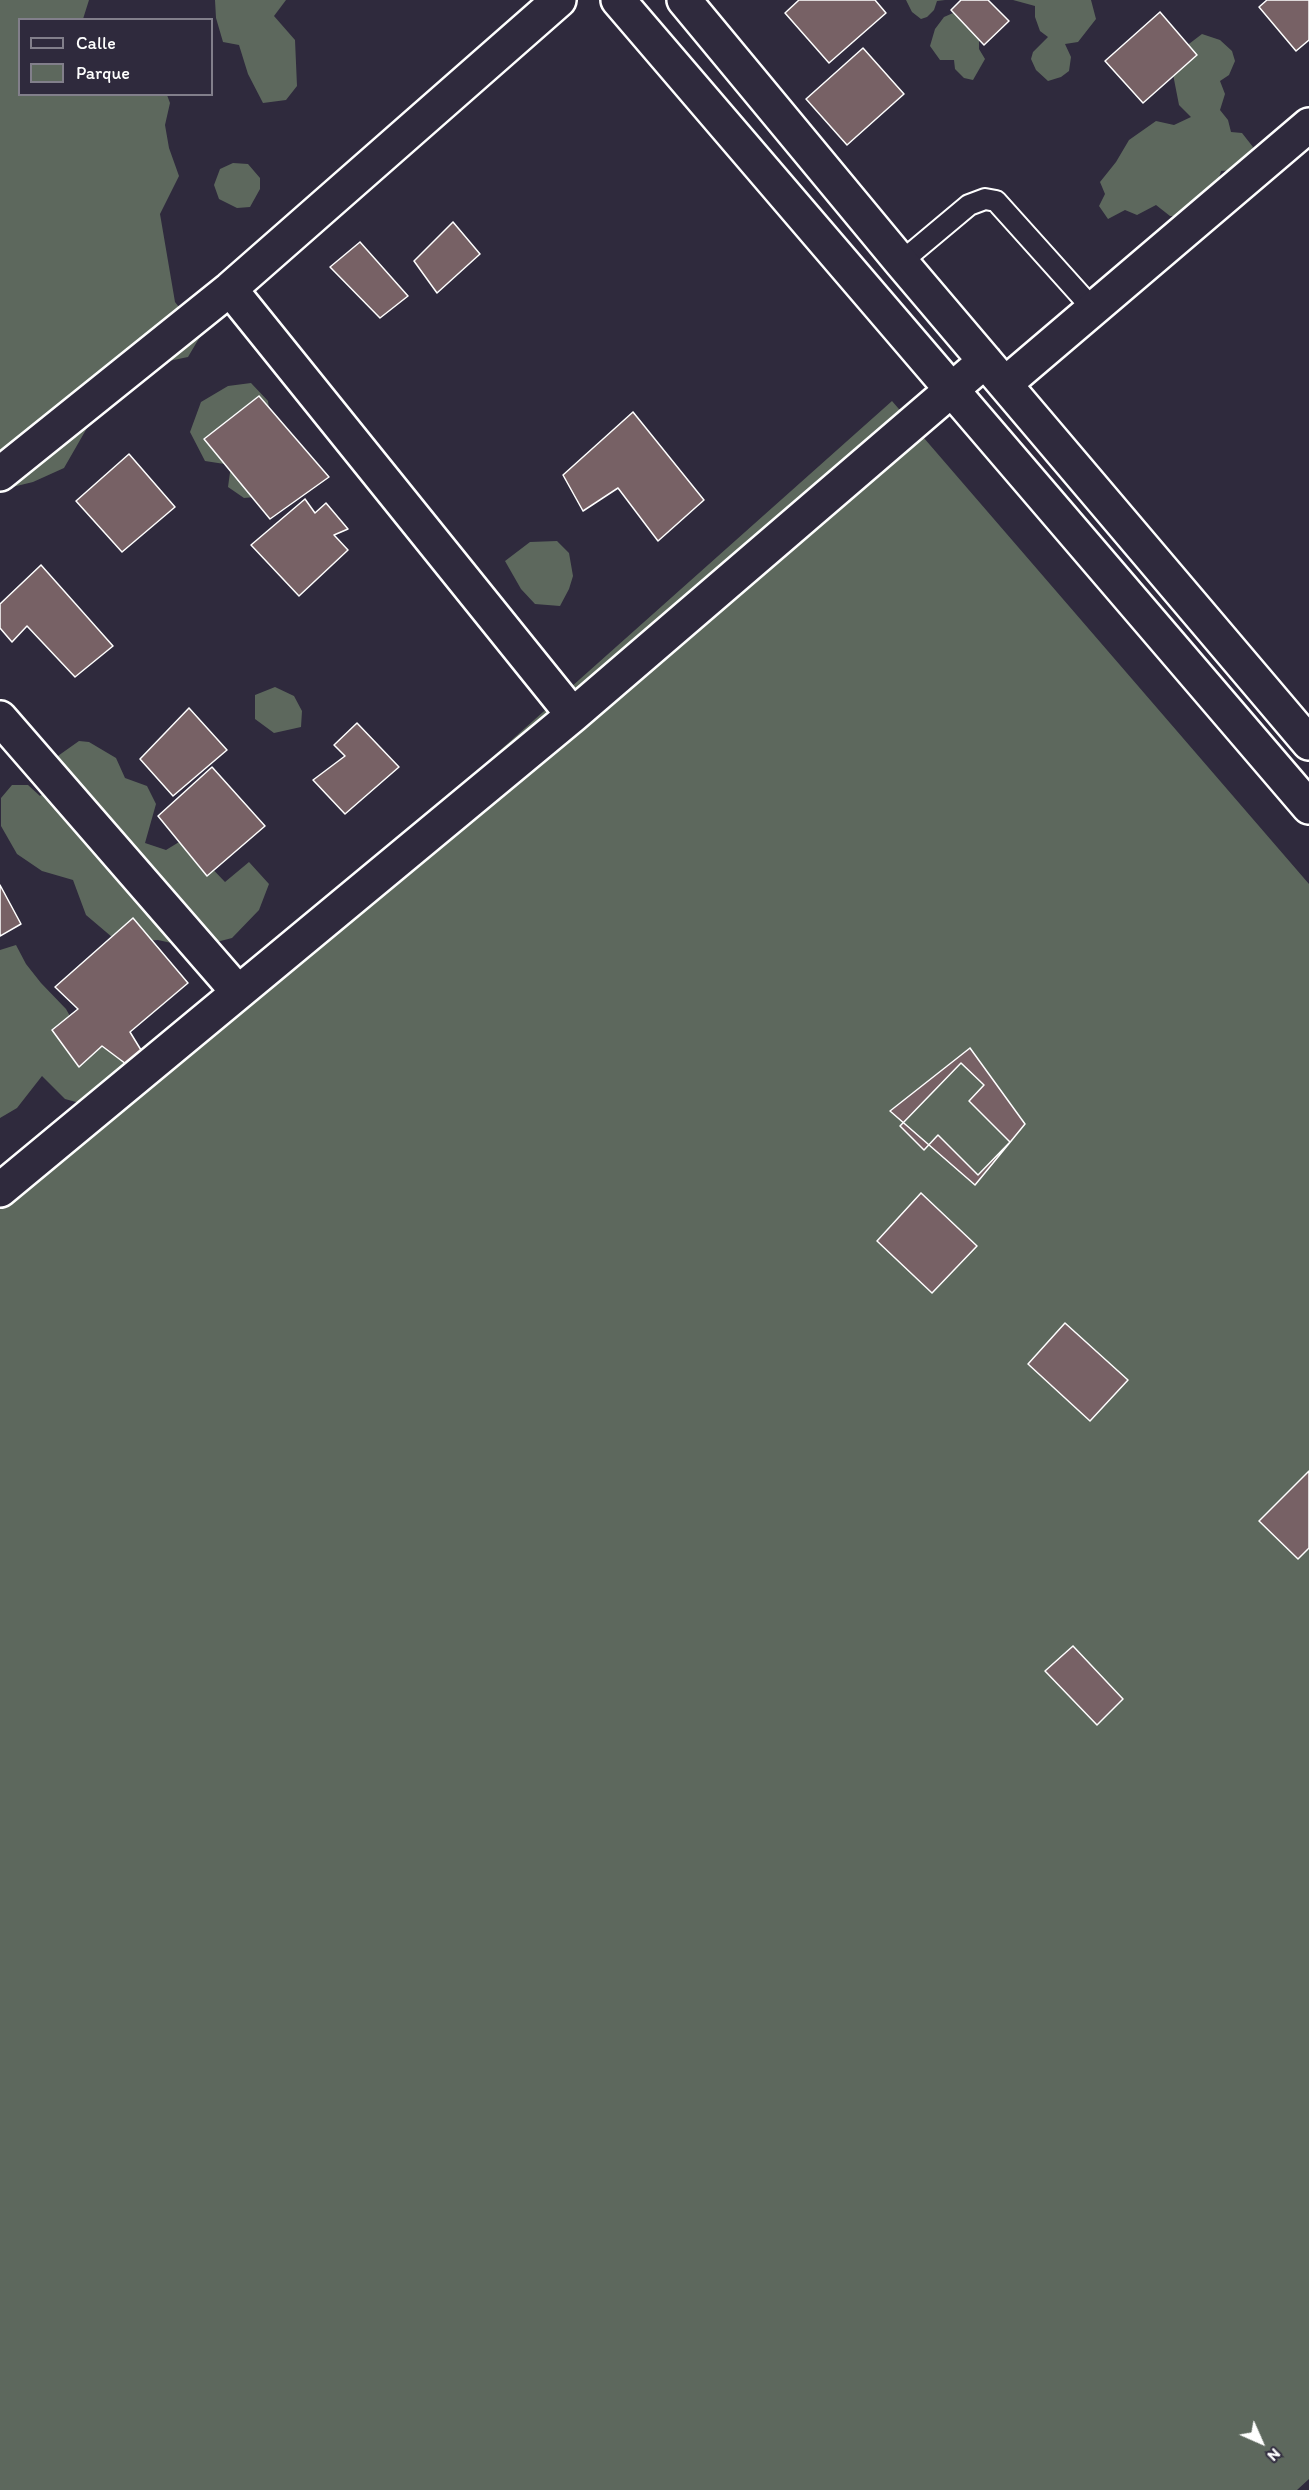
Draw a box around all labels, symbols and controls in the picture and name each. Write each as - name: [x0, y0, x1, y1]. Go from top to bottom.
- legend: [18, 18, 213, 96]
- text: Calle: [76, 32, 116, 54]
- text: Parque: [76, 62, 130, 84]
- north arrow: [1231, 2412, 1291, 2472]
- text: N: [1264, 2445, 1285, 2466]

